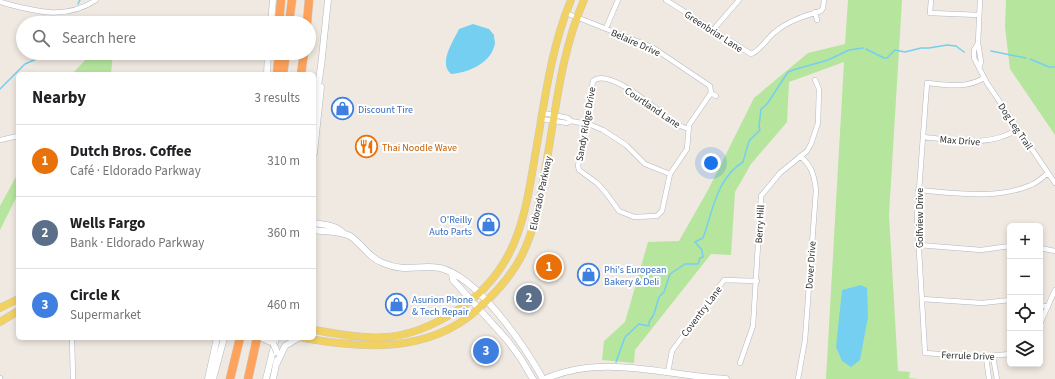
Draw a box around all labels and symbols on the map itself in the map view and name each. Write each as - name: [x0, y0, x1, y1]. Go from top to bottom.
- street label: Greenbriar Lane: [681, 8, 745, 56]
- street label: Belaire Drive: [609, 26, 663, 60]
- street label: Courtland Lane: [622, 84, 683, 132]
- street label: Sandy Ridge Drive: [573, 86, 599, 162]
- shop icon: Discount Tire: [330, 96, 356, 122]
- street label: Dog Leg Trail: [994, 100, 1036, 153]
- place label: Discount Tire: [358, 103, 413, 117]
- street label: Max Drive: [939, 133, 981, 149]
- restaurant icon: Thai Noodle Wave: [354, 134, 380, 160]
- place label: Thai Noodle Wave: [382, 141, 457, 155]
- your location: [701, 153, 721, 173]
- street label: Eldorado Parkway: [526, 154, 556, 232]
- street label: Golfview Drive: [913, 188, 927, 248]
- street label: Berry Hill: [752, 204, 768, 244]
- shop icon: O'Reilly Auto Parts: [475, 212, 501, 238]
- place label: O'Reilly Auto Parts: [429, 213, 472, 239]
- street label: Dover Drive: [802, 240, 820, 290]
- pin: 1: [536, 252, 562, 282]
- shop icon: Phi's European Bakery & Deli: [575, 262, 601, 288]
- place label: Phi's European Bakery & Deli: [604, 263, 666, 289]
- pin: 2: [516, 283, 542, 313]
- street label: Coventry Lane: [678, 283, 726, 340]
- shop icon: Asurion Phone & Tech Repair: [384, 292, 410, 318]
- place label: Asurion Phone & Tech Repair: [412, 293, 473, 319]
- pin: 3: [473, 336, 499, 366]
- street label: Ferrule Drive: [941, 348, 995, 364]

